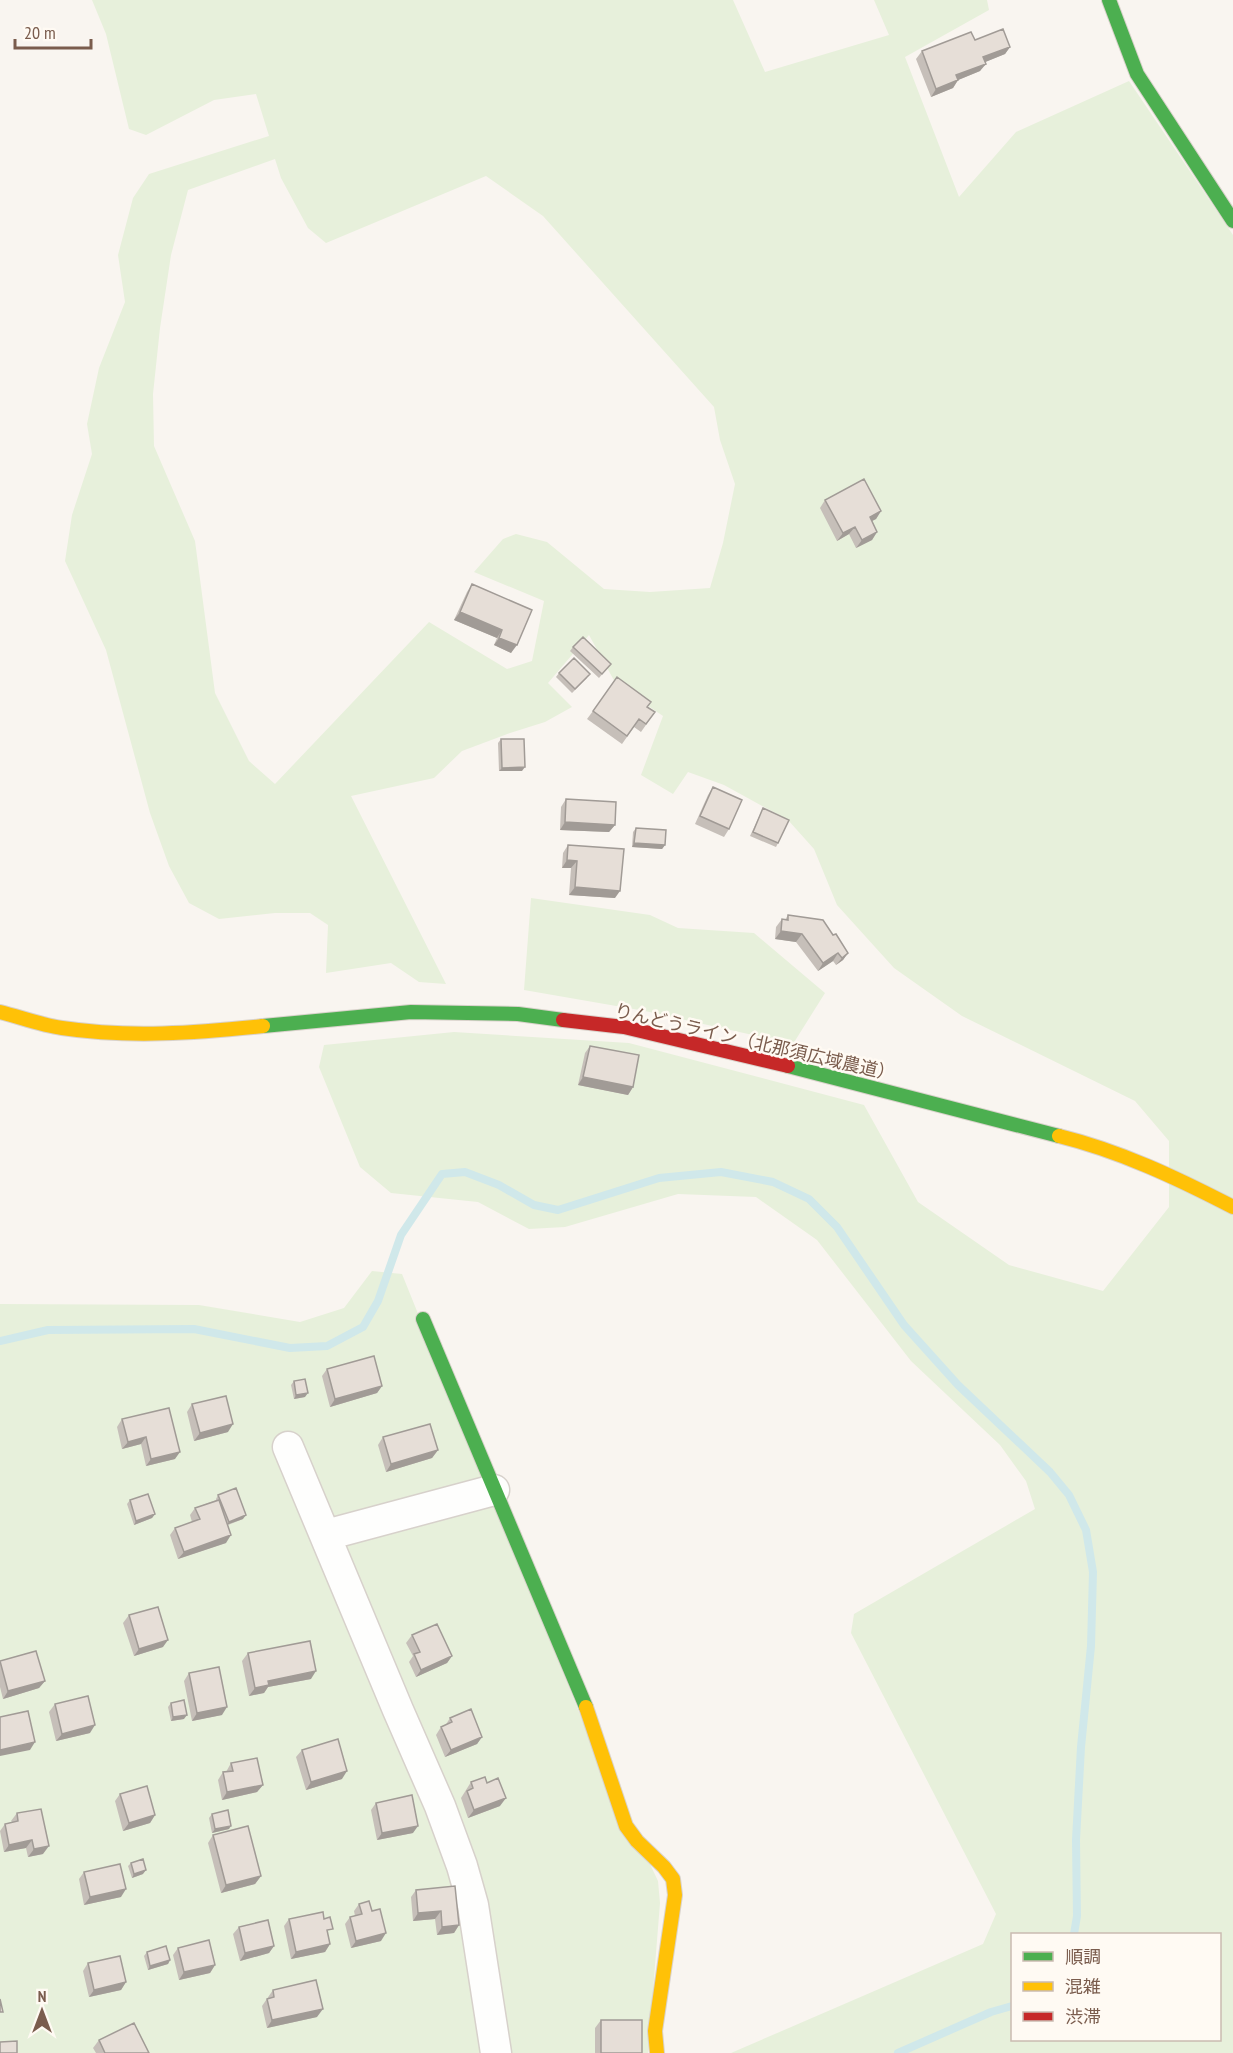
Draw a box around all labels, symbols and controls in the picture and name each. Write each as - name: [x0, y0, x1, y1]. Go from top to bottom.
- scale bar: [15, 12, 92, 50]
- text: 20 m: [24, 21, 56, 44]
- street label: りんどうライン（北那須広域農道）: [612, 998, 898, 1086]
- legend: [1011, 1933, 1221, 2041]
- text: 順調: [1065, 1945, 1101, 1968]
- text: 混雑: [1065, 1975, 1101, 1998]
- north arrow: [12, 1981, 72, 2041]
- text: N: [38, 1986, 46, 2006]
- text: 渋滞: [1065, 2005, 1101, 2028]

